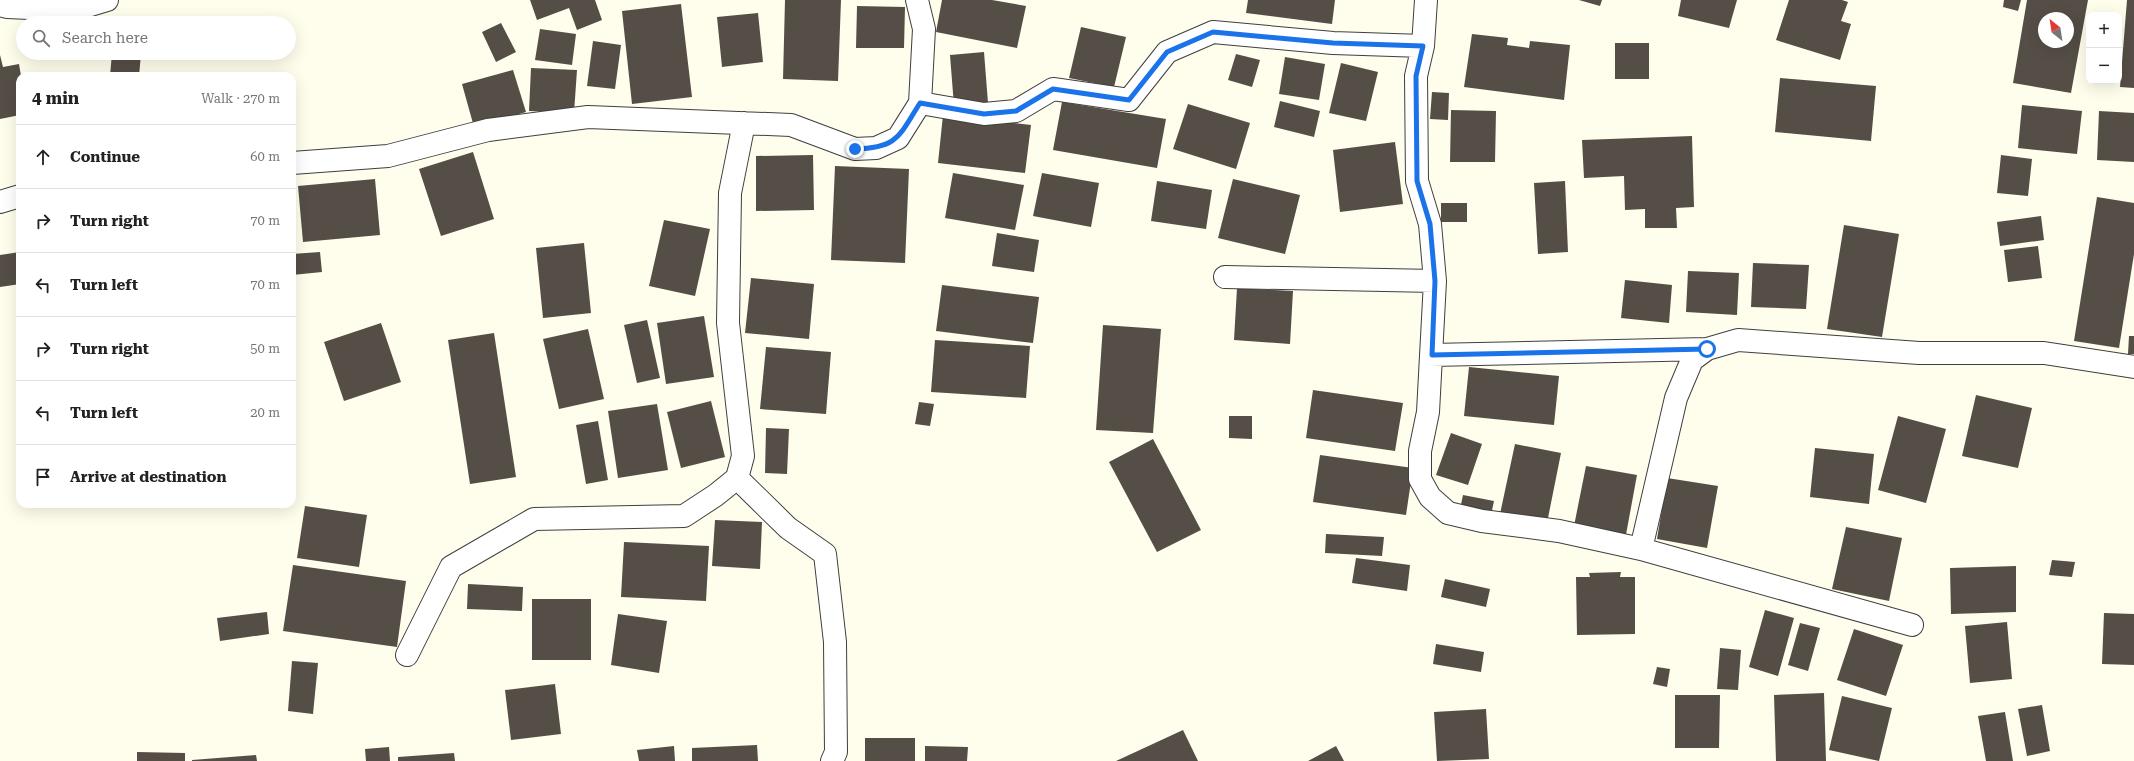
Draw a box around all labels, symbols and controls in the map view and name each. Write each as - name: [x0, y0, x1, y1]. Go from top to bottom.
- north arrow: [2038, 12, 2074, 48]
- map controls: [2086, 12, 2122, 84]
- button: +: [2086, 12, 2122, 48]
- search box: [16, 16, 296, 60]
- icon: search: [30, 27, 52, 49]
- text: Search here: [62, 29, 148, 47]
- button: −: [2086, 48, 2122, 84]
- text: 4 min: [32, 88, 79, 108]
- text: Walk · 270 m: [201, 91, 280, 106]
- route end: [846, 140, 864, 158]
- icon: ahead: [32, 146, 54, 168]
- text: Continue: [70, 148, 140, 166]
- text: 60 m: [250, 149, 280, 164]
- icon: right: [32, 210, 54, 232]
- text: Turn right: [70, 212, 149, 230]
- text: 70 m: [250, 213, 280, 228]
- icon: left: [32, 274, 54, 296]
- text: Turn left: [70, 276, 138, 294]
- text: 70 m: [250, 277, 280, 292]
- icon: right: [32, 338, 54, 360]
- text: Turn right: [70, 340, 149, 358]
- route start: [1698, 340, 1716, 358]
- text: 50 m: [250, 341, 280, 356]
- icon: left: [32, 402, 54, 424]
- text: Turn left: [70, 404, 138, 422]
- text: 20 m: [250, 405, 280, 420]
- icon: arrive: [32, 466, 54, 488]
- text: Arrive at destination: [70, 468, 226, 486]

